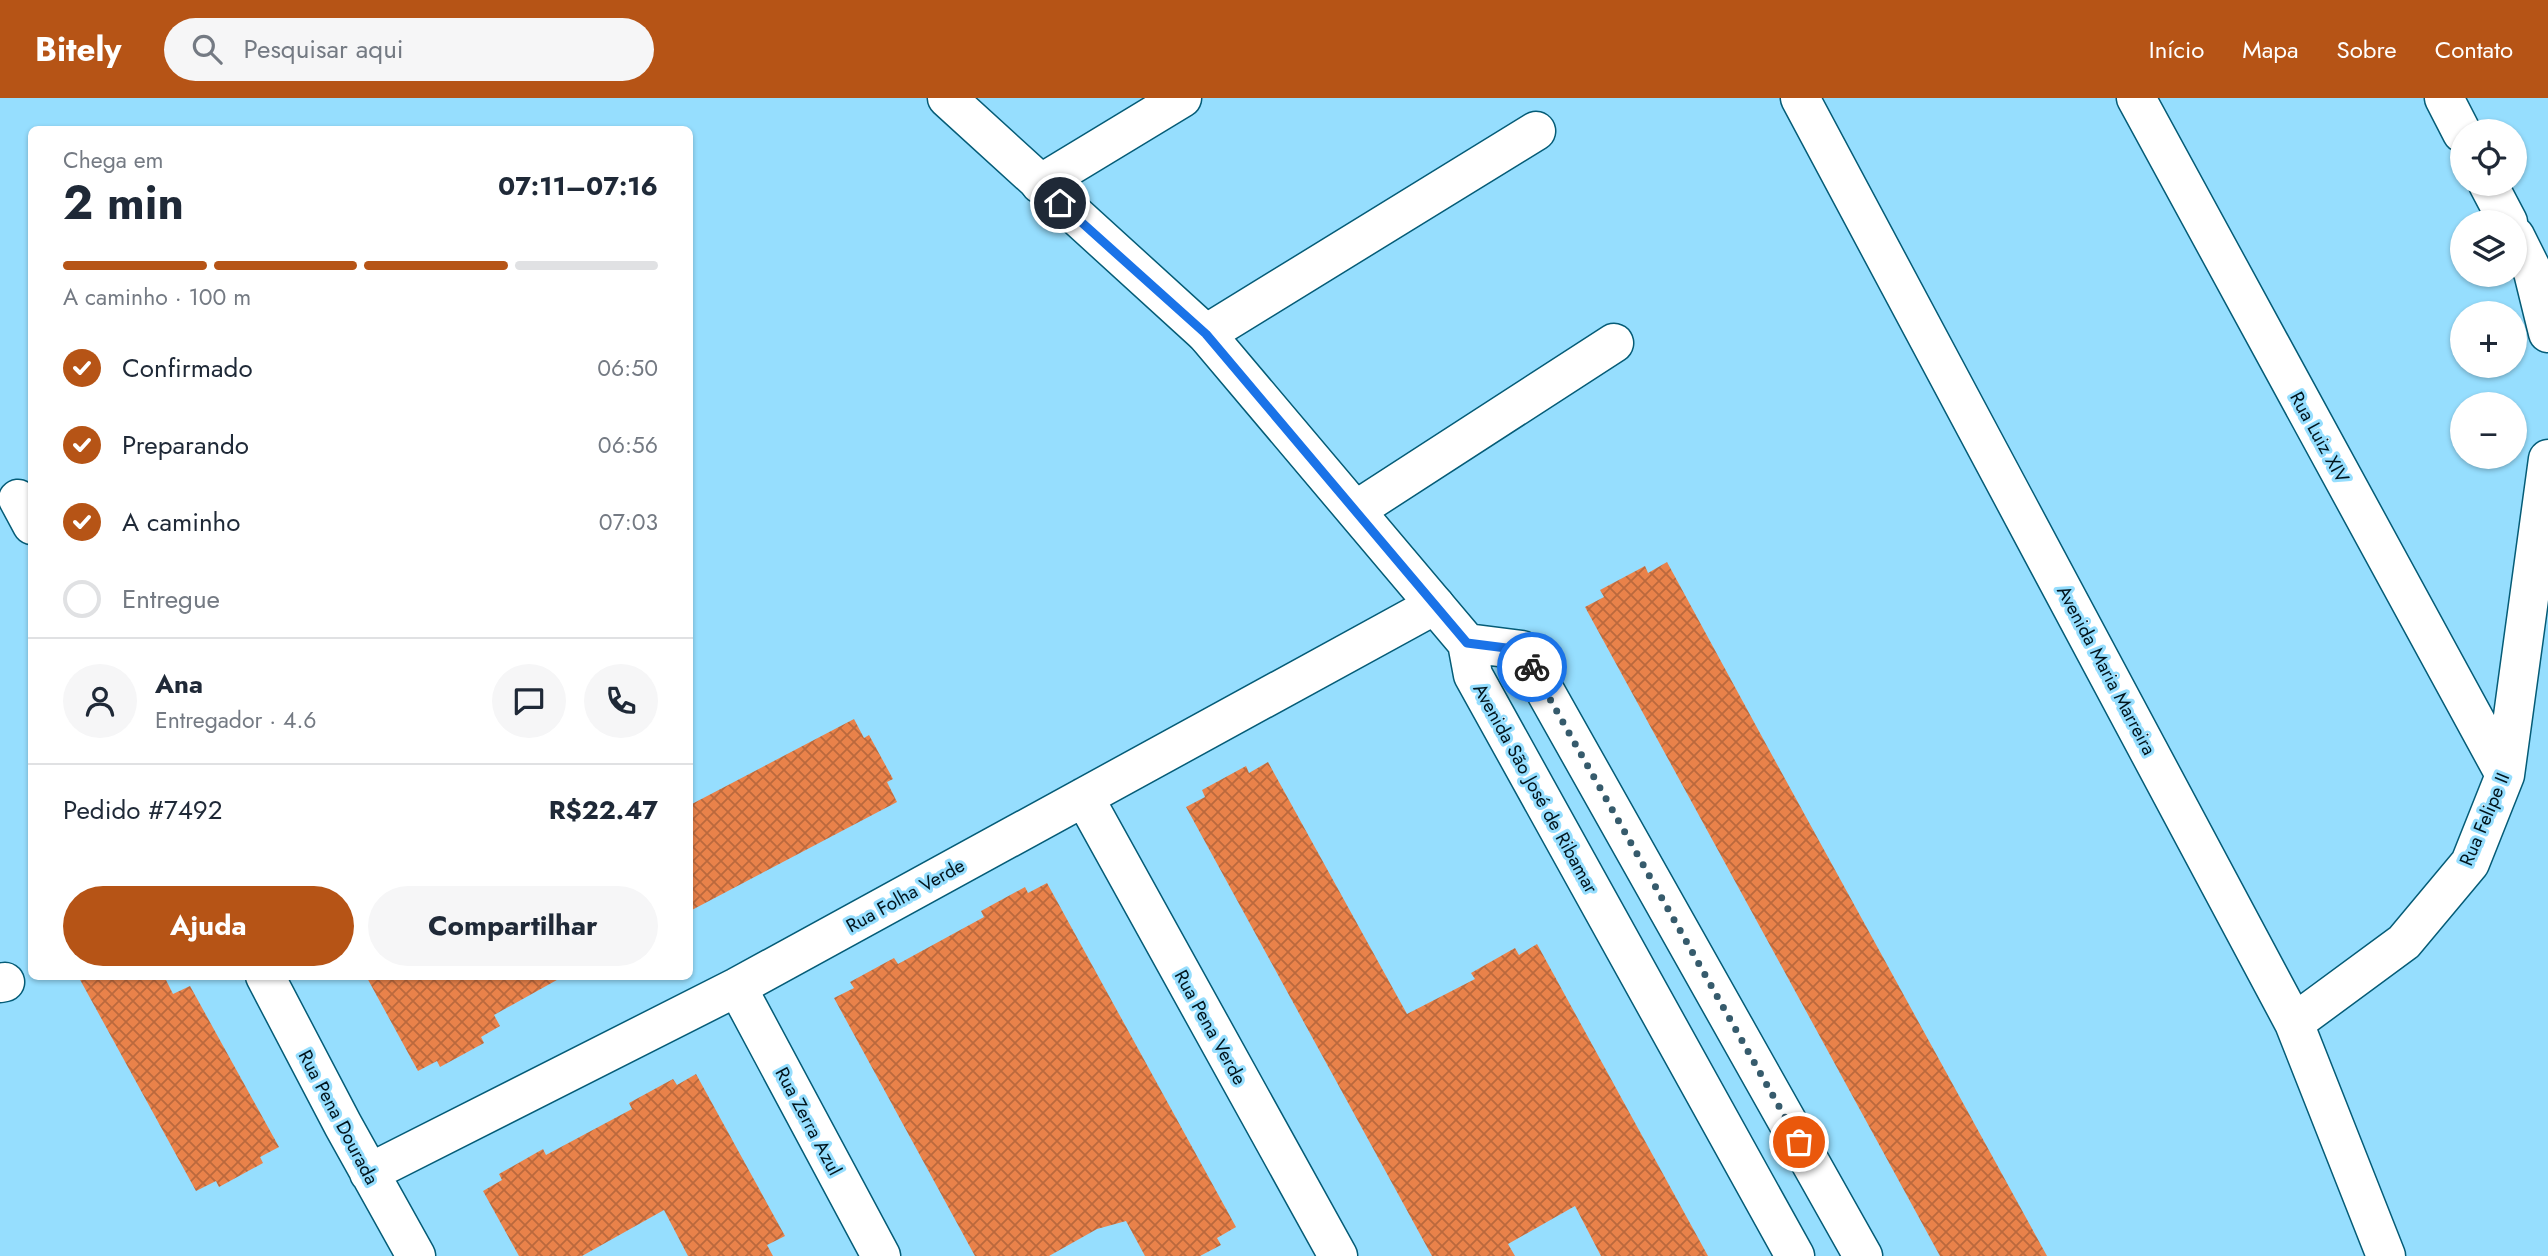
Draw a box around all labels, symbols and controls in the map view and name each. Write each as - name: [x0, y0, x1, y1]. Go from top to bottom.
- search box: [164, 18, 654, 81]
- text: Bitely: [35, 26, 122, 73]
- icon: search: [188, 30, 226, 68]
- text: Pesquisar aqui: [244, 30, 404, 68]
- text: Início: [2149, 32, 2204, 67]
- text: Mapa: [2242, 32, 2299, 67]
- text: Sobre: [2337, 32, 2397, 67]
- text: Contato: [2435, 32, 2513, 67]
- map controls: [2450, 119, 2527, 469]
- button: locate: [2450, 119, 2527, 196]
- text: Chega em: [63, 143, 164, 177]
- text: 07:11–07:16: [498, 167, 658, 205]
- text: 2 min: [63, 170, 184, 236]
- pin: [1030, 173, 1090, 233]
- icon: home: [1041, 184, 1079, 222]
- button: layers: [2450, 210, 2527, 287]
- text: A caminho · 100 m: [63, 280, 251, 314]
- button: +: [2450, 301, 2527, 378]
- icon: check: [63, 349, 101, 387]
- text: Confirmado: [122, 349, 253, 387]
- text: 06:50: [597, 351, 658, 385]
- street label: Rua Luiz XIV: [2283, 387, 2356, 488]
- button: −: [2450, 392, 2527, 469]
- icon: check: [63, 426, 101, 464]
- text: Preparando: [122, 426, 249, 464]
- text: 06:56: [598, 428, 658, 462]
- icon: check: [63, 503, 101, 541]
- text: A caminho: [122, 503, 240, 541]
- text: 07:03: [599, 505, 658, 539]
- text: Entregue: [122, 580, 220, 618]
- street label: Avenida Maria Marreira: [2050, 581, 2163, 760]
- courier: [1497, 632, 1567, 702]
- icon: bike: [1513, 648, 1551, 686]
- button: person: [63, 664, 137, 738]
- button: chat: [492, 664, 566, 738]
- button: phone: [584, 664, 658, 738]
- text: Ana: [155, 665, 203, 703]
- street label: Avenida São José de Ribamar: [1467, 678, 1605, 898]
- text: Entregador · 4.6: [155, 703, 317, 737]
- street label: Rua Felipe II: [2453, 768, 2516, 870]
- text: Pedido #7492: [63, 791, 223, 829]
- text: R$22.47: [549, 791, 658, 829]
- street label: Rua Folha Verde: [841, 852, 970, 939]
- button: Ajuda: [63, 886, 354, 966]
- button: Compartilhar: [368, 886, 658, 966]
- street label: Rua Pena Verde: [1168, 965, 1253, 1090]
- street label: Rua Pena Dourada: [292, 1045, 385, 1189]
- street label: Rua Zerra Azul: [769, 1062, 848, 1180]
- pin: [1769, 1112, 1829, 1172]
- icon: bag: [1780, 1123, 1818, 1161]

